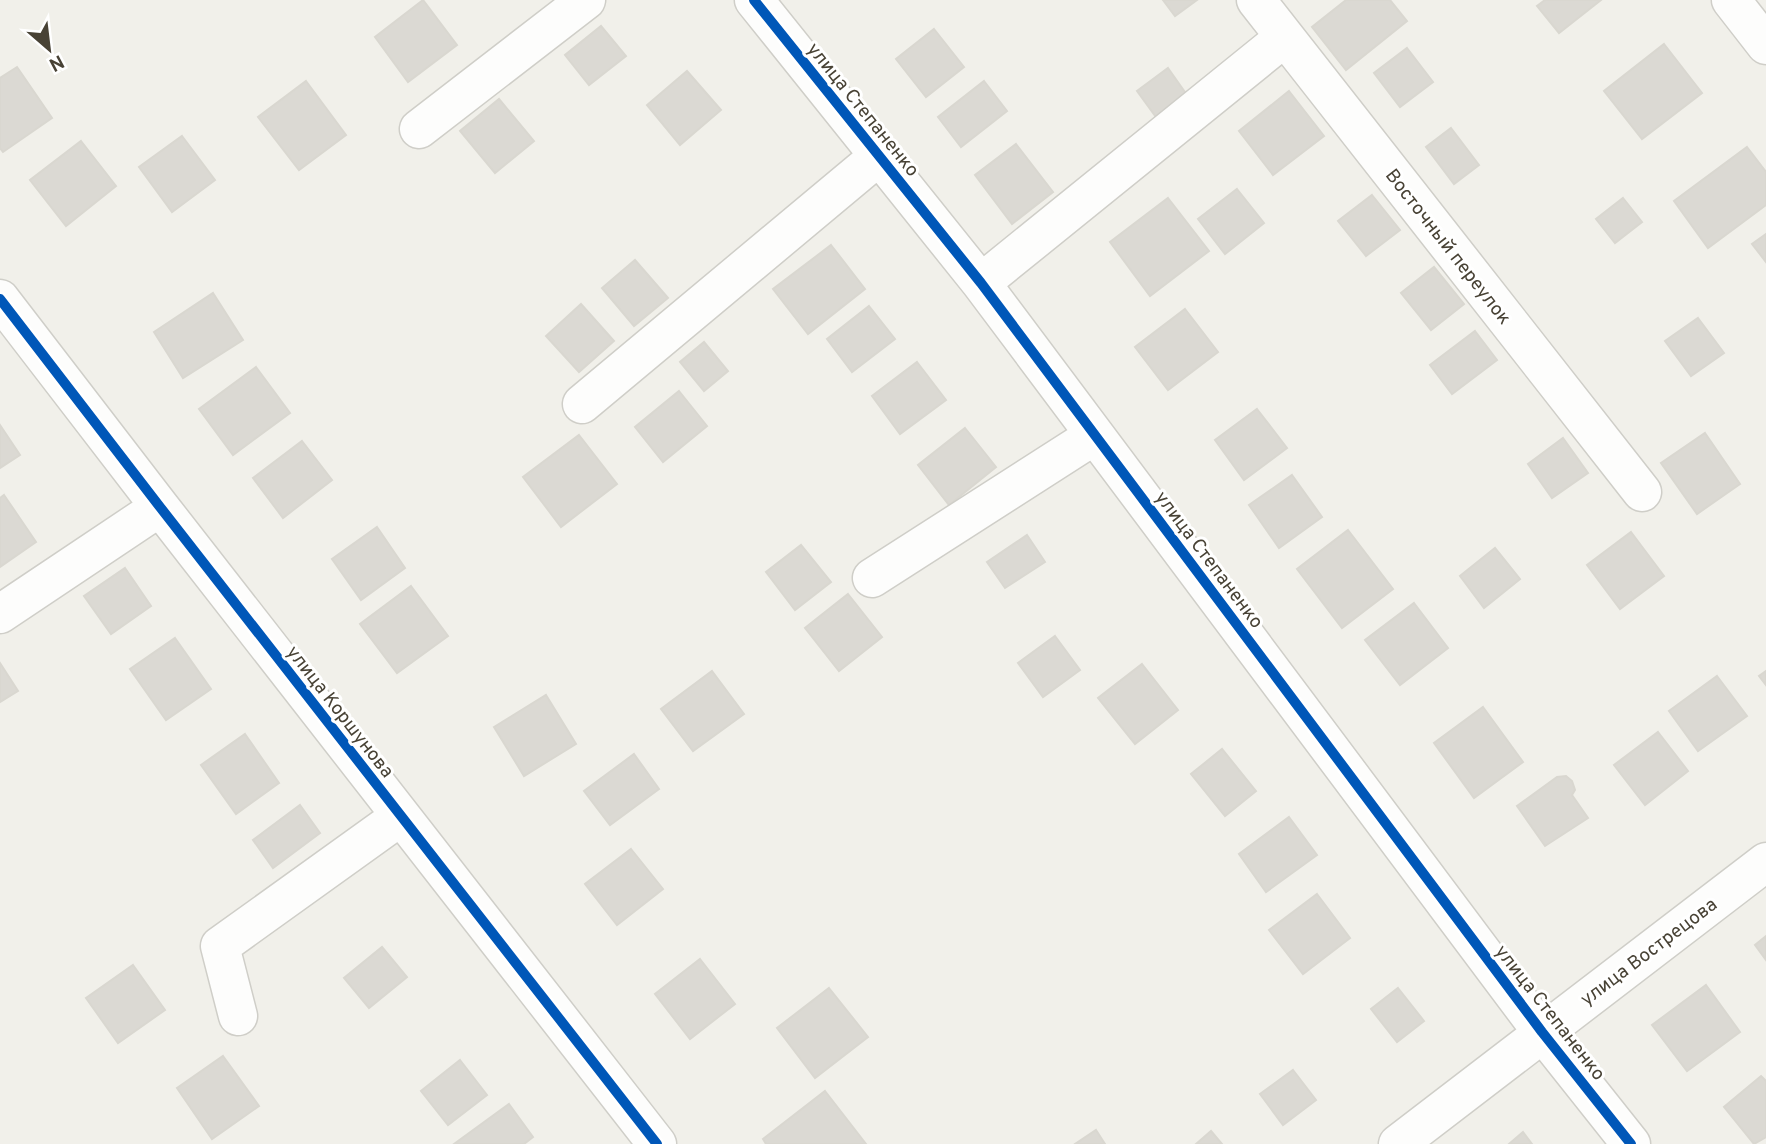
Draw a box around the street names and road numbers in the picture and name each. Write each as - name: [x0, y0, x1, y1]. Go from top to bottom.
- street label: улица Степаненко: [801, 38, 924, 182]
- street label: Восточный переулок: [1379, 165, 1516, 330]
- street label: улица Степаненко: [1149, 487, 1268, 634]
- street label: улица Коршунова: [280, 641, 398, 783]
- street label: улица Вострецова: [1576, 893, 1722, 1012]
- street label: улица Степаненко: [1489, 941, 1610, 1086]

